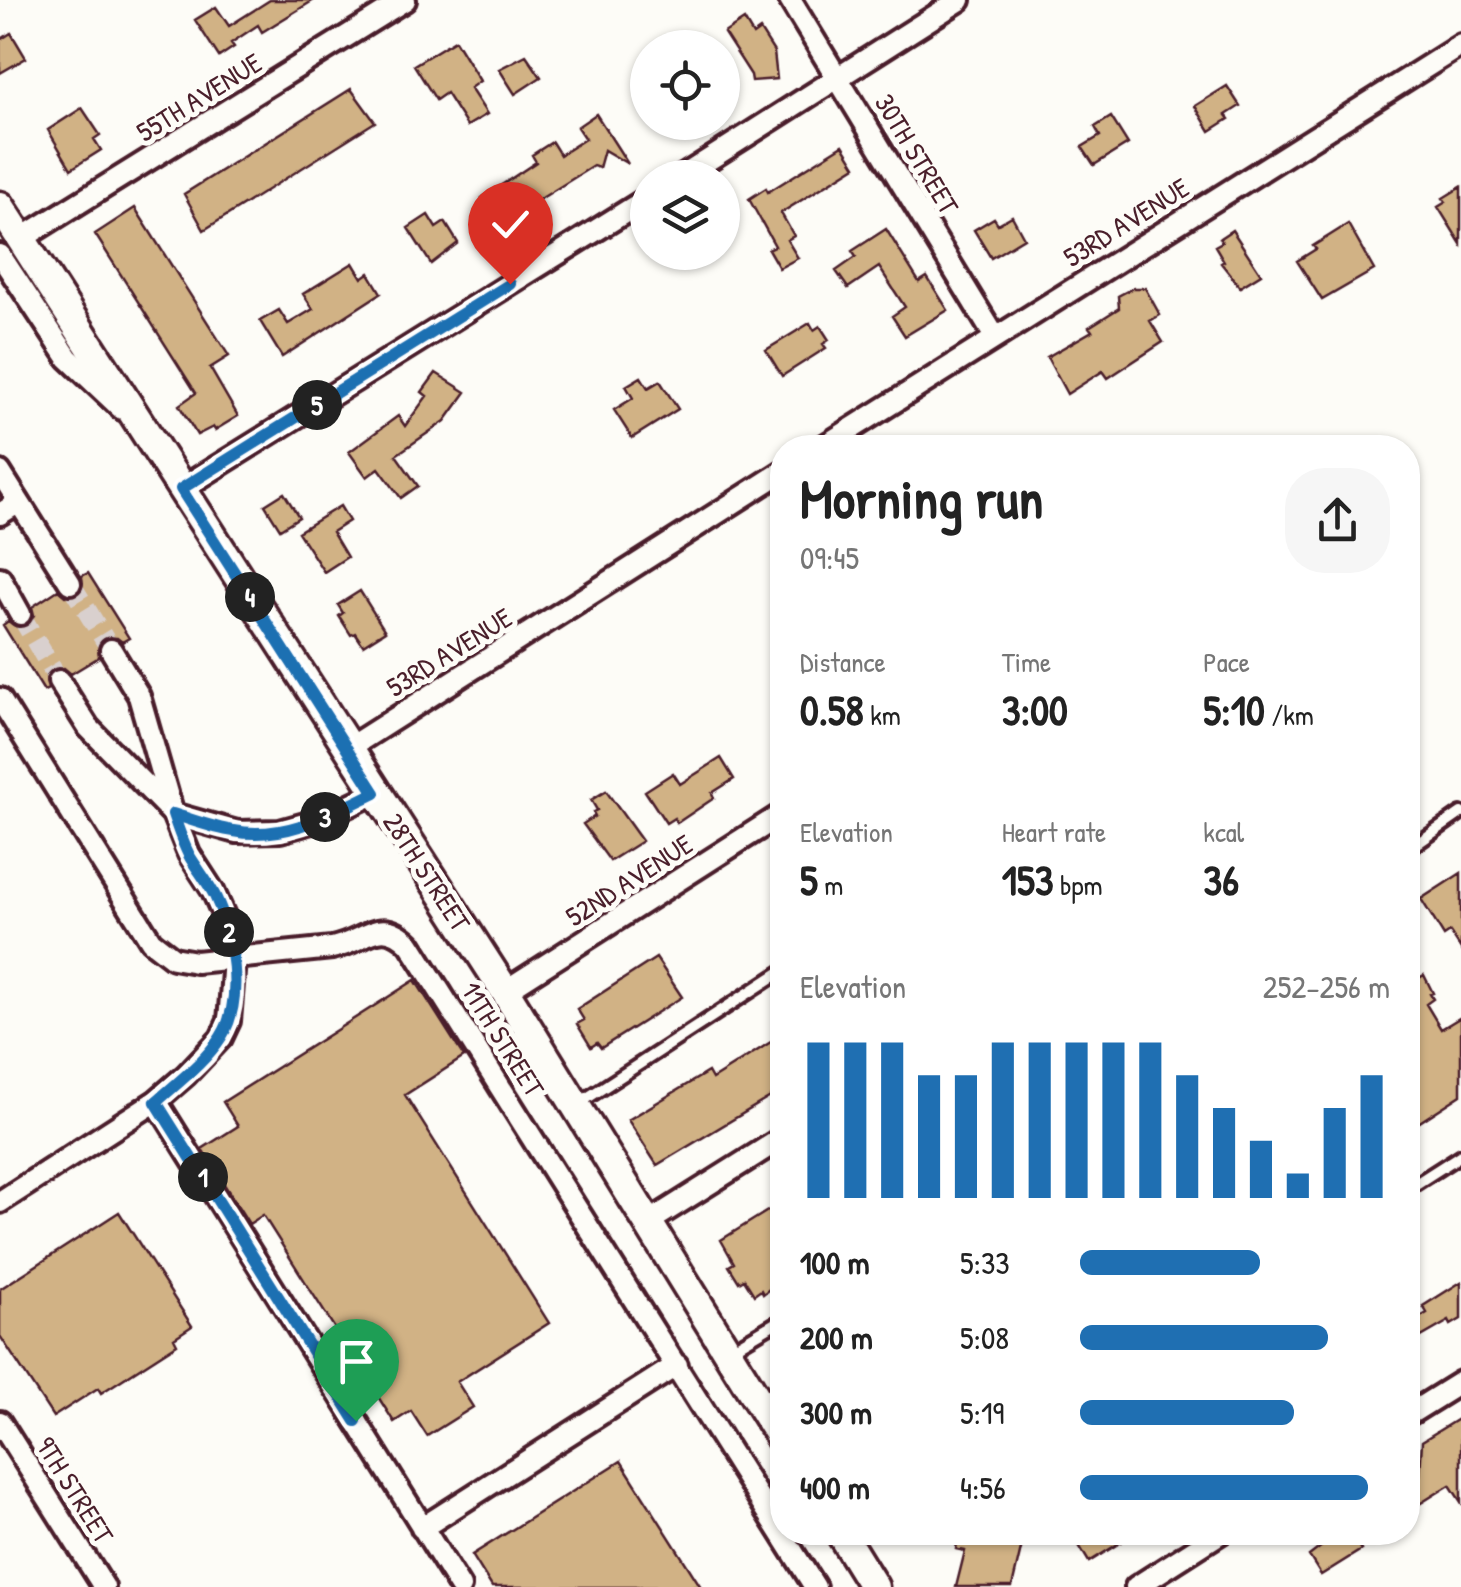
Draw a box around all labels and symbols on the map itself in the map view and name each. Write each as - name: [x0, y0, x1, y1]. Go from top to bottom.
- street label: 55TH AVENUE: [129, 44, 269, 150]
- street label: 30TH STREET: [866, 87, 968, 222]
- street label: 53RD AVENUE: [1056, 168, 1196, 276]
- pin: [468, 182, 553, 285]
- pin: 5: [292, 380, 342, 430]
- pin: 4: [225, 572, 275, 622]
- street label: 53RD AVENUE: [379, 598, 519, 706]
- pin: 3: [300, 792, 350, 842]
- street label: 28TH STREET: [374, 805, 480, 939]
- street label: 52ND AVENUE: [558, 825, 700, 935]
- pin: 2: [204, 907, 254, 957]
- street label: 11TH STREET: [453, 974, 554, 1105]
- pin: 1: [178, 1152, 228, 1202]
- pin: [314, 1319, 399, 1422]
- street label: 9TH STREET: [27, 1429, 123, 1551]

